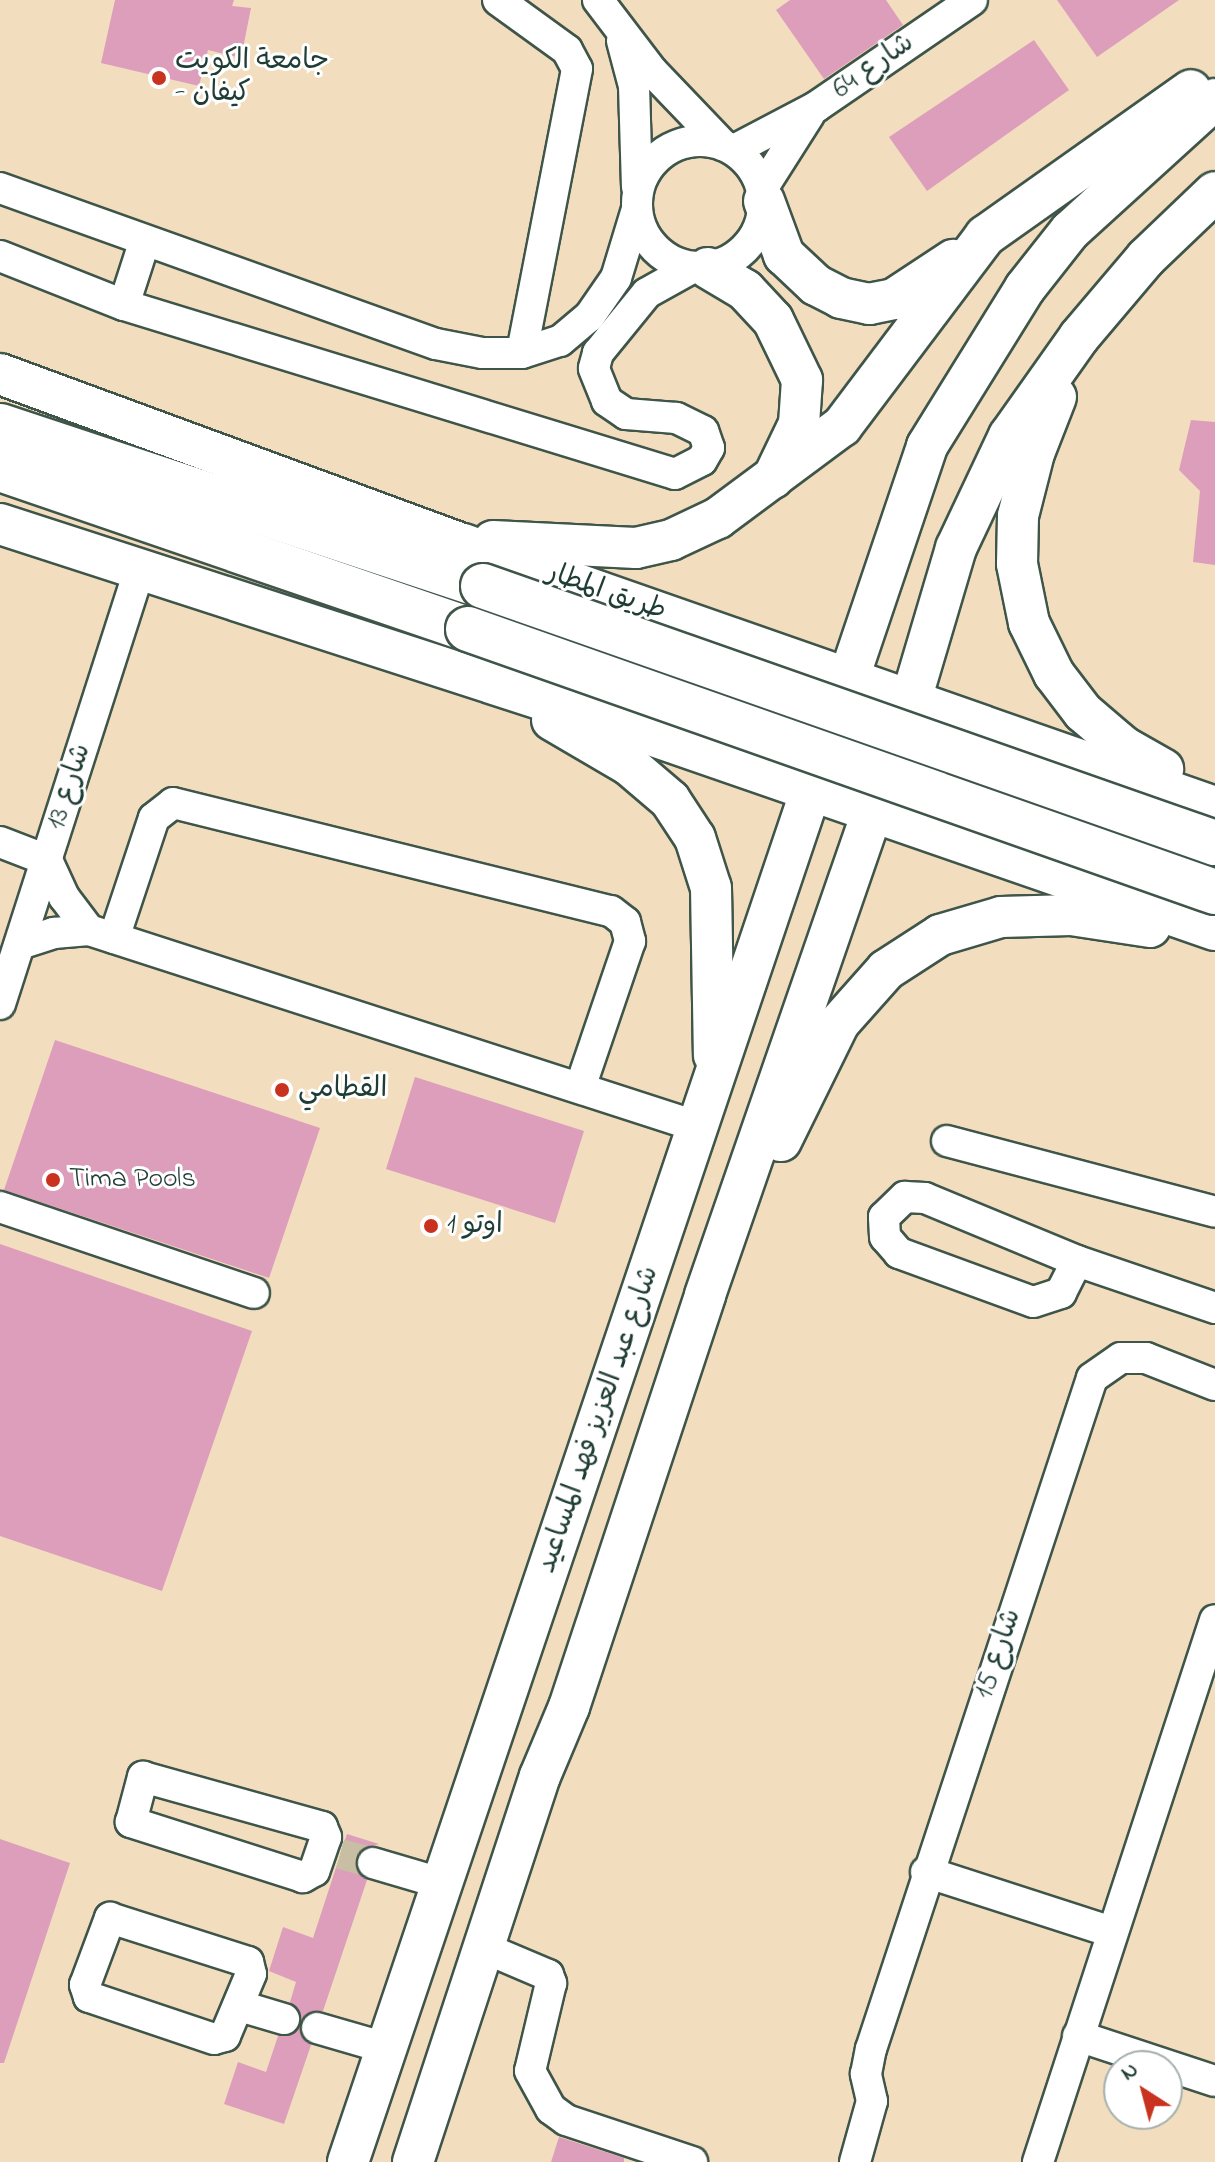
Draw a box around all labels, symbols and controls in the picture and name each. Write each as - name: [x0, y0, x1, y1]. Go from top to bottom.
- street label: شارع 64: [827, 27, 921, 107]
- place label: جامعة الكويت - كيفان: [175, 45, 329, 111]
- marker: جامعة الكويت - كيفان: [150, 69, 168, 87]
- street label: طريق المطار: [542, 557, 670, 629]
- street label: شارع 13: [40, 740, 100, 834]
- place label: القطامي: [298, 1073, 387, 1107]
- marker: القطامي: [273, 1081, 291, 1099]
- place label: Tima Pools: [69, 1163, 196, 1197]
- marker: Tima Pools: [44, 1171, 62, 1189]
- place label: اوتو 1: [447, 1209, 503, 1243]
- marker: اوتو 1: [422, 1217, 440, 1235]
- street label: شارع عبد العزيز فهد المساعيد: [531, 1262, 667, 1578]
- street label: شارع 15: [968, 1605, 1030, 1703]
- north arrow: [1103, 2050, 1183, 2130]
- text: N: [1115, 2055, 1145, 2090]

